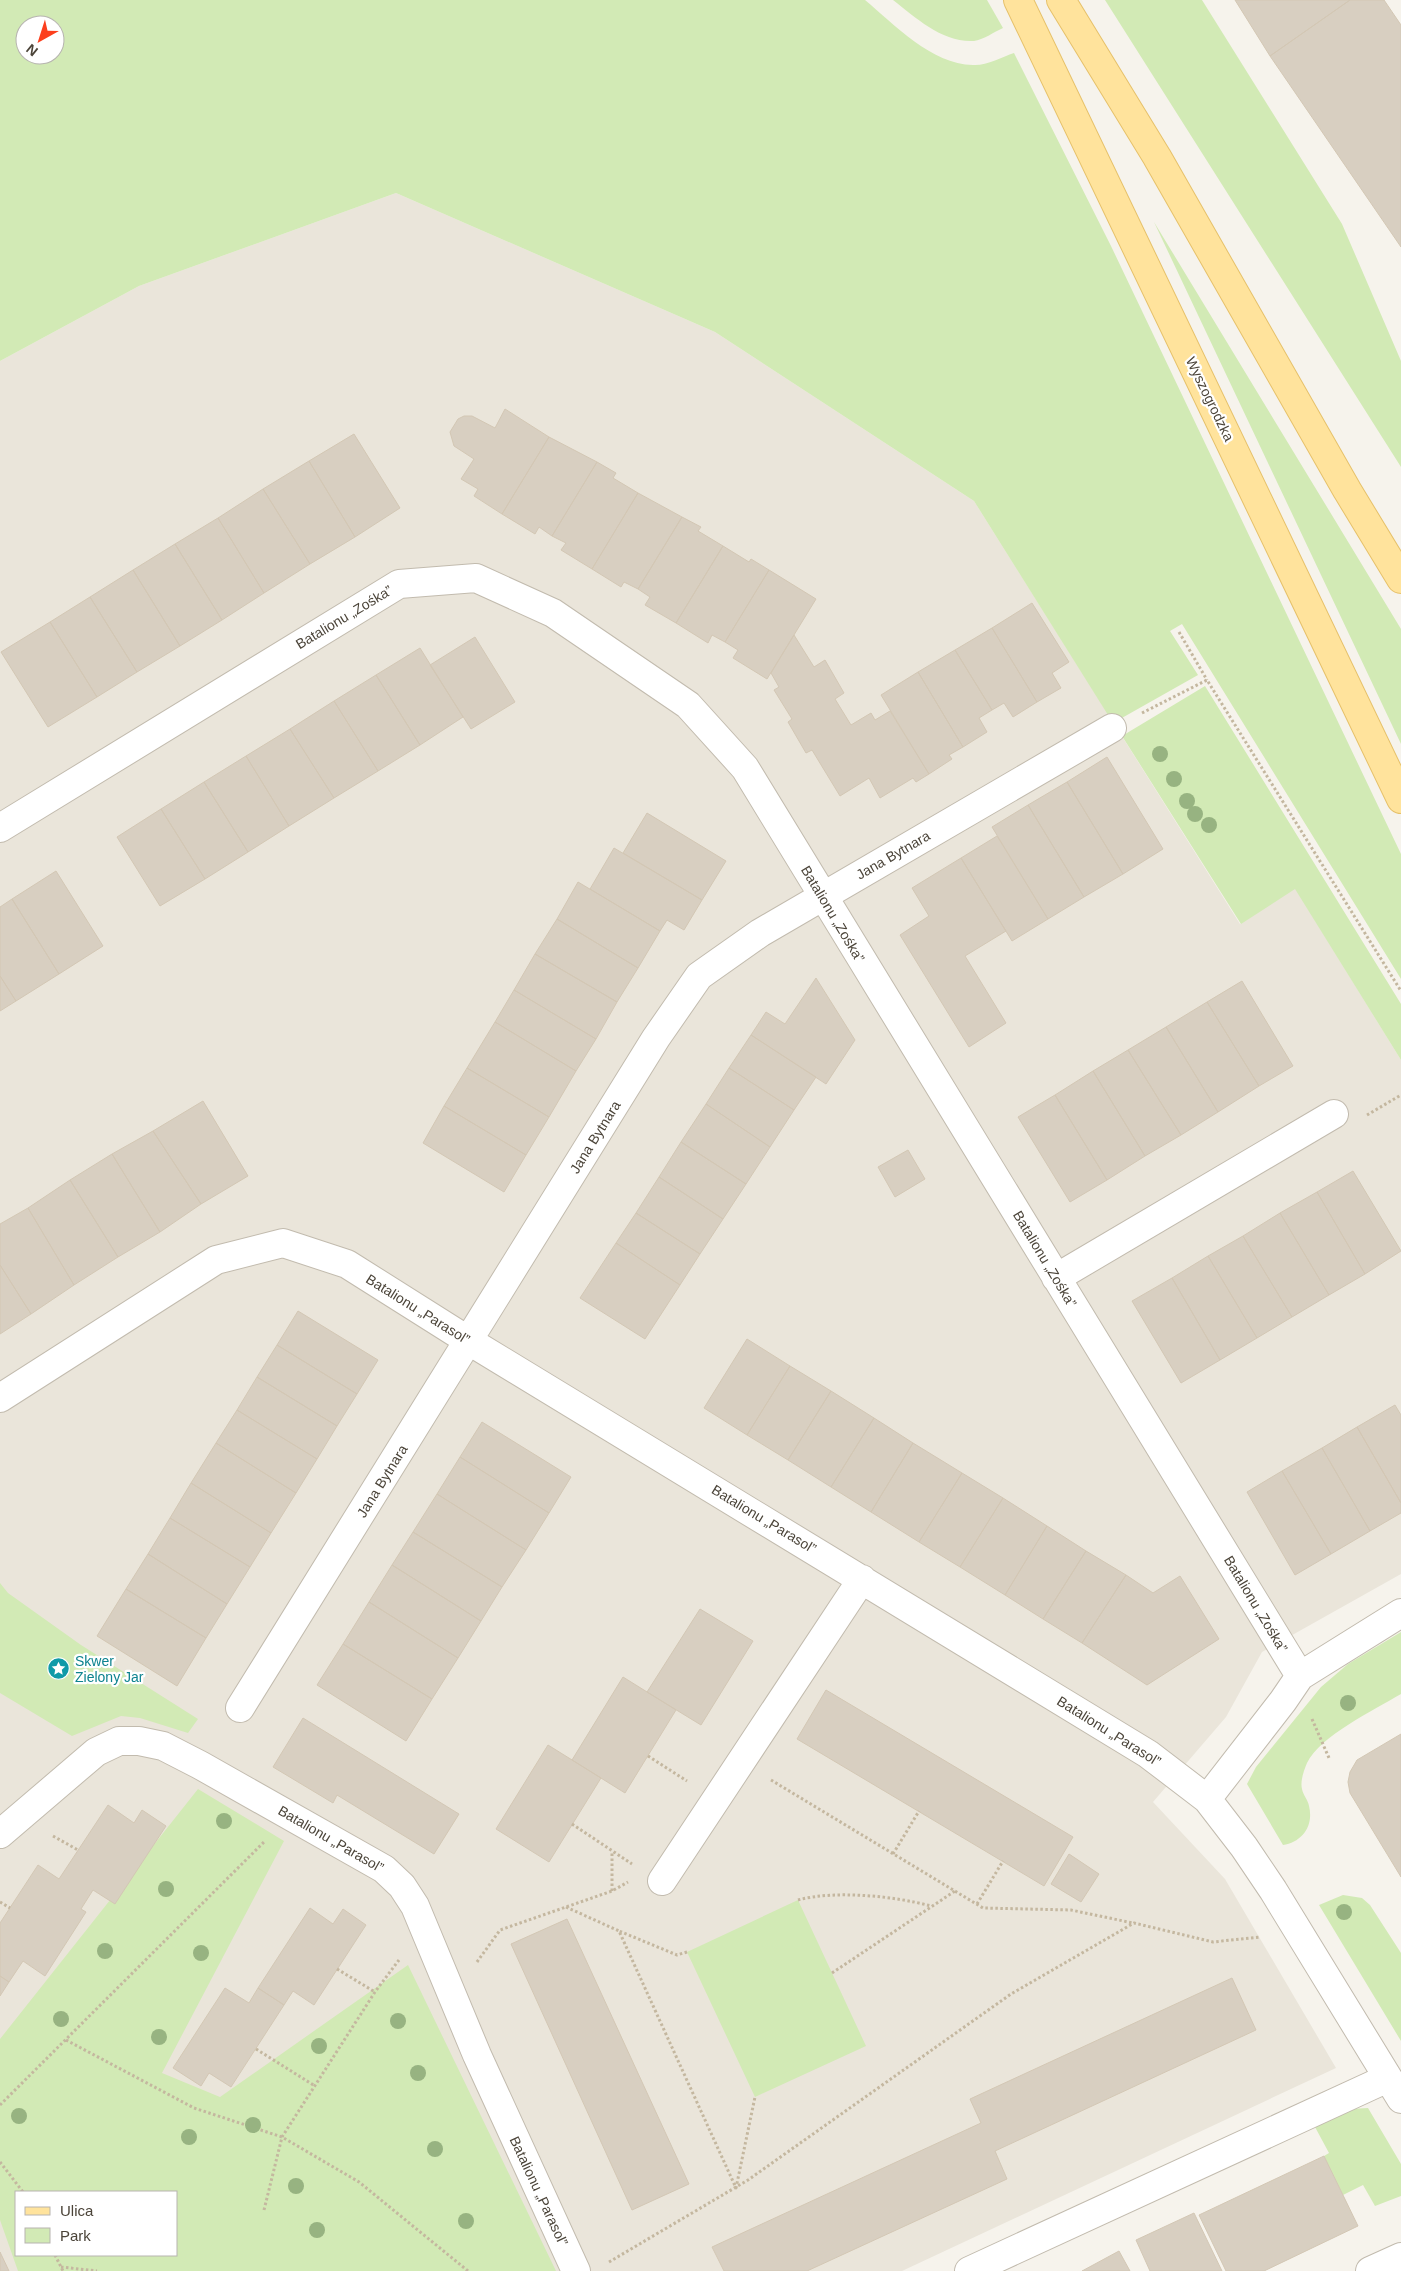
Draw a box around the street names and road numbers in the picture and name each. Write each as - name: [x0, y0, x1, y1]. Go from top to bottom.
- street label: Wyszogrodzka: [1183, 354, 1237, 444]
- street label: Batalionu „Zośka”: [293, 582, 395, 652]
- street label: Jana Bytnara: [853, 827, 933, 883]
- street label: Batalionu „Zośka”: [798, 863, 868, 965]
- street label: Jana Bytnara: [566, 1098, 624, 1176]
- street label: Batalionu „Zośka”: [1010, 1208, 1080, 1310]
- street label: Batalionu „Parasol”: [363, 1271, 473, 1348]
- street label: Jana Bytnara: [353, 1442, 411, 1520]
- street label: Batalionu „Parasol”: [709, 1481, 819, 1557]
- street label: Batalionu „Zośka”: [1221, 1553, 1291, 1655]
- street label: Batalionu „Parasol”: [1054, 1693, 1164, 1770]
- street label: Batalionu „Parasol”: [275, 1802, 387, 1876]
- street label: Batalionu „Parasol”: [507, 2134, 572, 2249]

